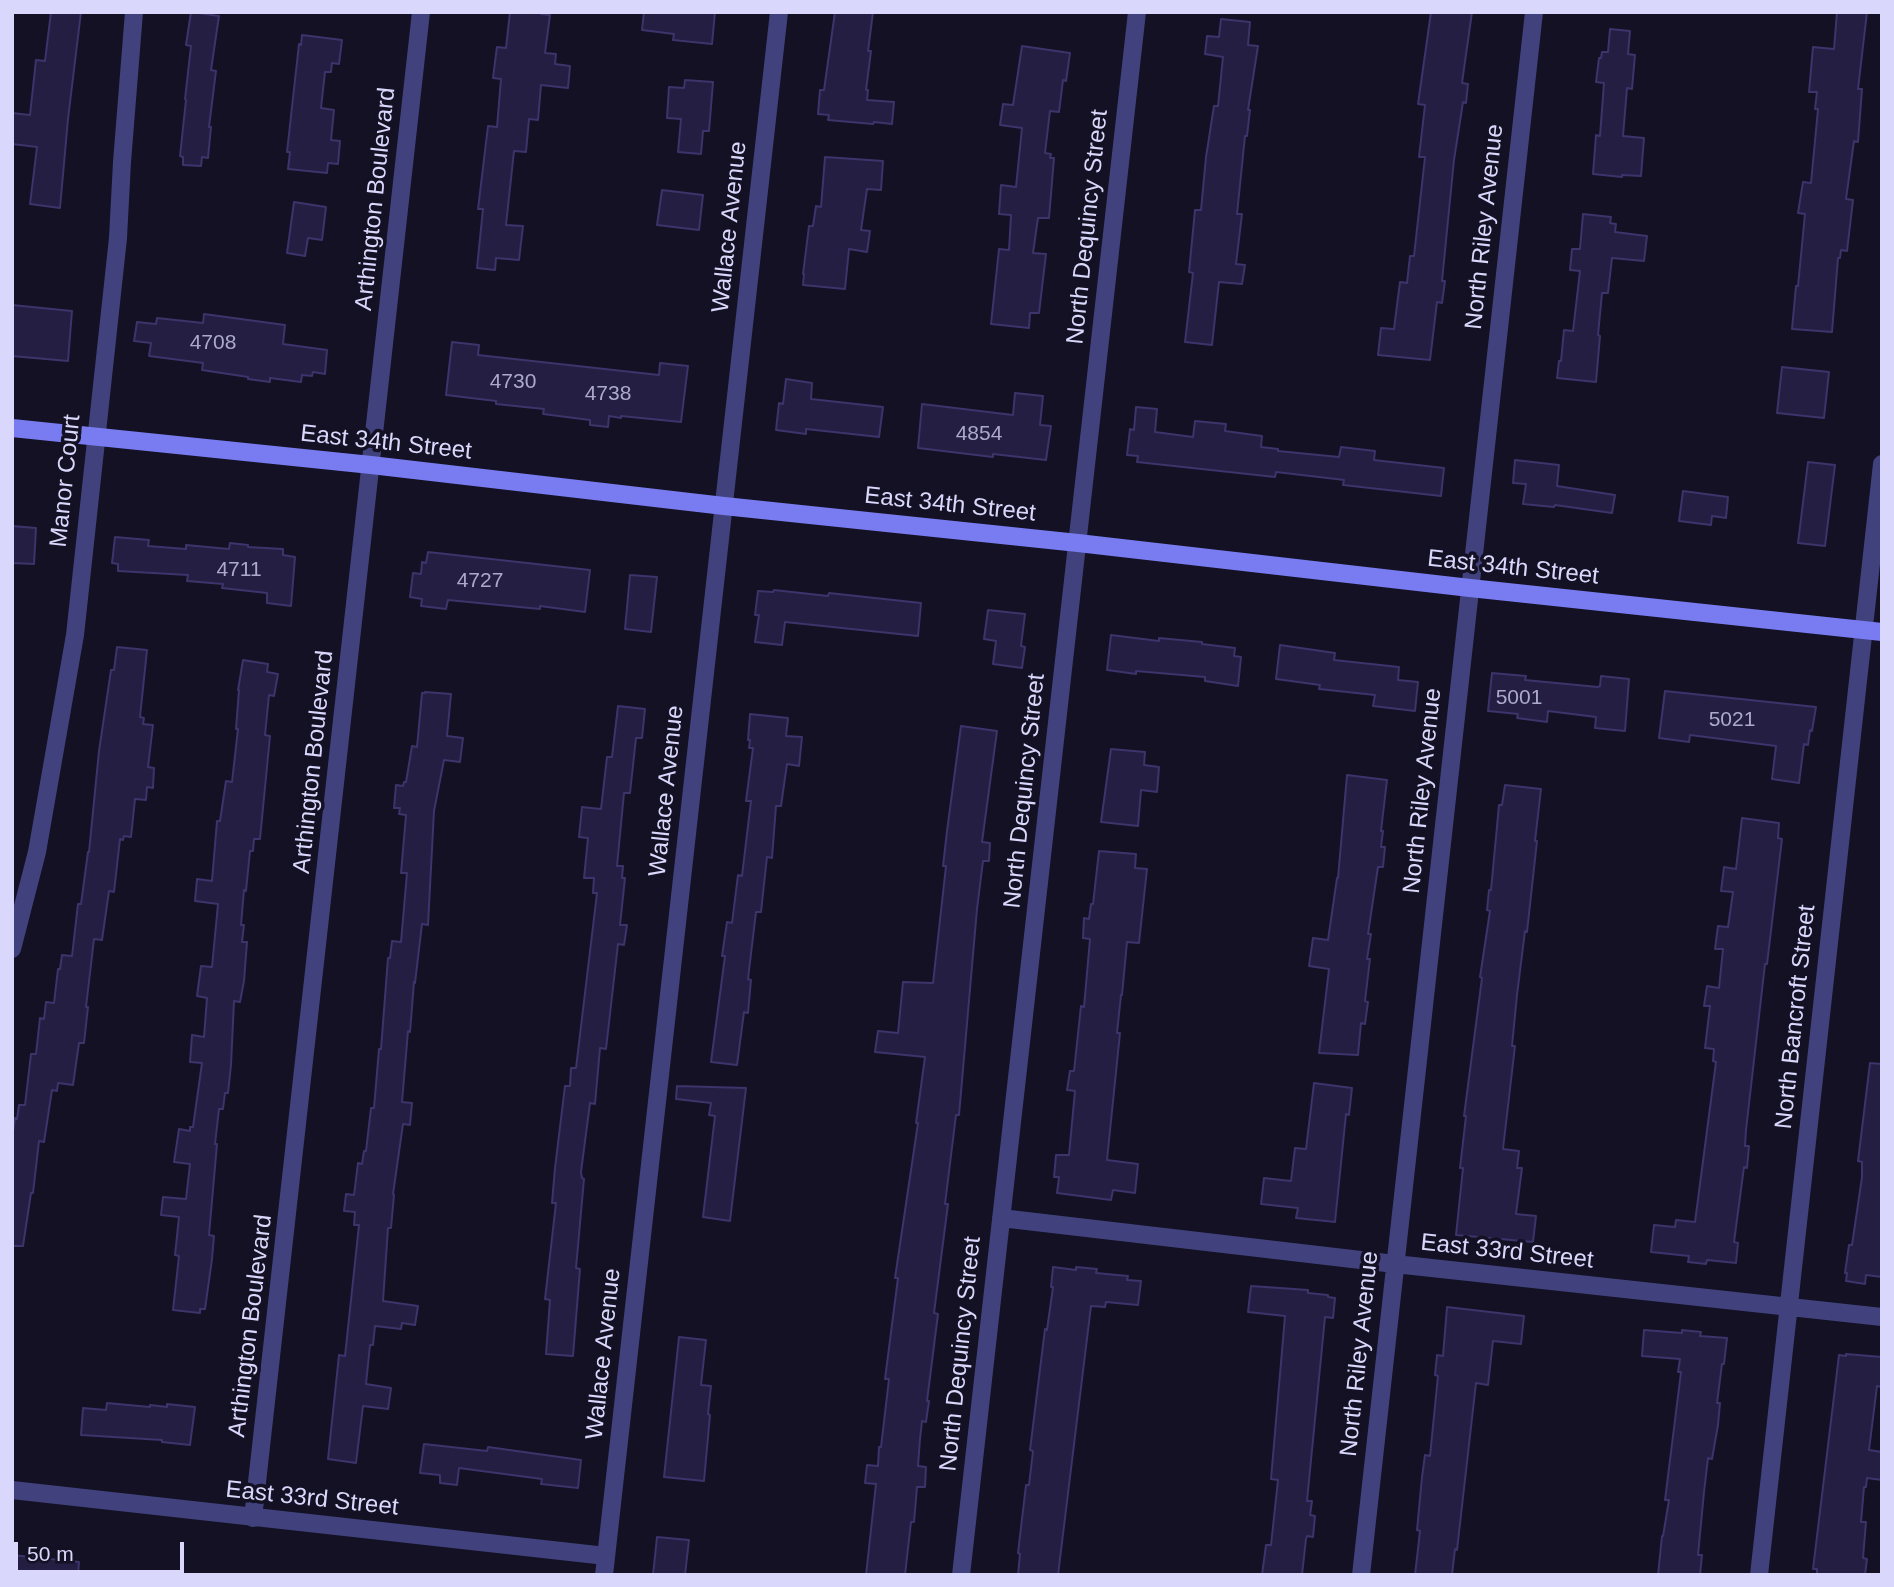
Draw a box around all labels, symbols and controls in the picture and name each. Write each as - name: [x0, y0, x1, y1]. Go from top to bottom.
- street label: Arthington Boulevard: [350, 86, 402, 312]
- street label: North Dequincy Street: [1061, 108, 1115, 346]
- street label: North Riley Avenue: [1460, 123, 1510, 331]
- street label: Wallace Avenue: [707, 140, 753, 314]
- house number: 4708: [190, 330, 236, 356]
- house number: 4730: [490, 369, 536, 395]
- house number: 4738: [585, 381, 631, 407]
- street label: Manor Court: [45, 413, 87, 549]
- street label: East 34th Street: [299, 420, 473, 466]
- house number: 4854: [956, 421, 1002, 447]
- street label: East 34th Street: [863, 482, 1037, 528]
- street label: East 34th Street: [1426, 545, 1600, 591]
- house number: 4711: [216, 557, 262, 583]
- house number: 4727: [457, 568, 503, 594]
- street label: Arthington Boulevard: [288, 649, 340, 875]
- street label: North Dequincy Street: [998, 672, 1052, 910]
- house number: 5001: [1496, 685, 1542, 711]
- street label: North Riley Avenue: [1398, 687, 1448, 895]
- street label: Wallace Avenue: [644, 704, 690, 878]
- house number: 5021: [1709, 707, 1755, 733]
- street label: North Bancroft Street: [1770, 903, 1822, 1131]
- street label: Arthington Boulevard: [223, 1213, 279, 1439]
- street label: East 33rd Street: [1419, 1229, 1595, 1275]
- street label: North Dequincy Street: [934, 1235, 988, 1473]
- street label: North Riley Avenue: [1335, 1250, 1385, 1458]
- street label: Wallace Avenue: [581, 1267, 627, 1441]
- street label: East 33rd Street: [224, 1476, 400, 1522]
- scale bar: [18, 1528, 187, 1572]
- text: 50 m: [27, 1542, 74, 1565]

